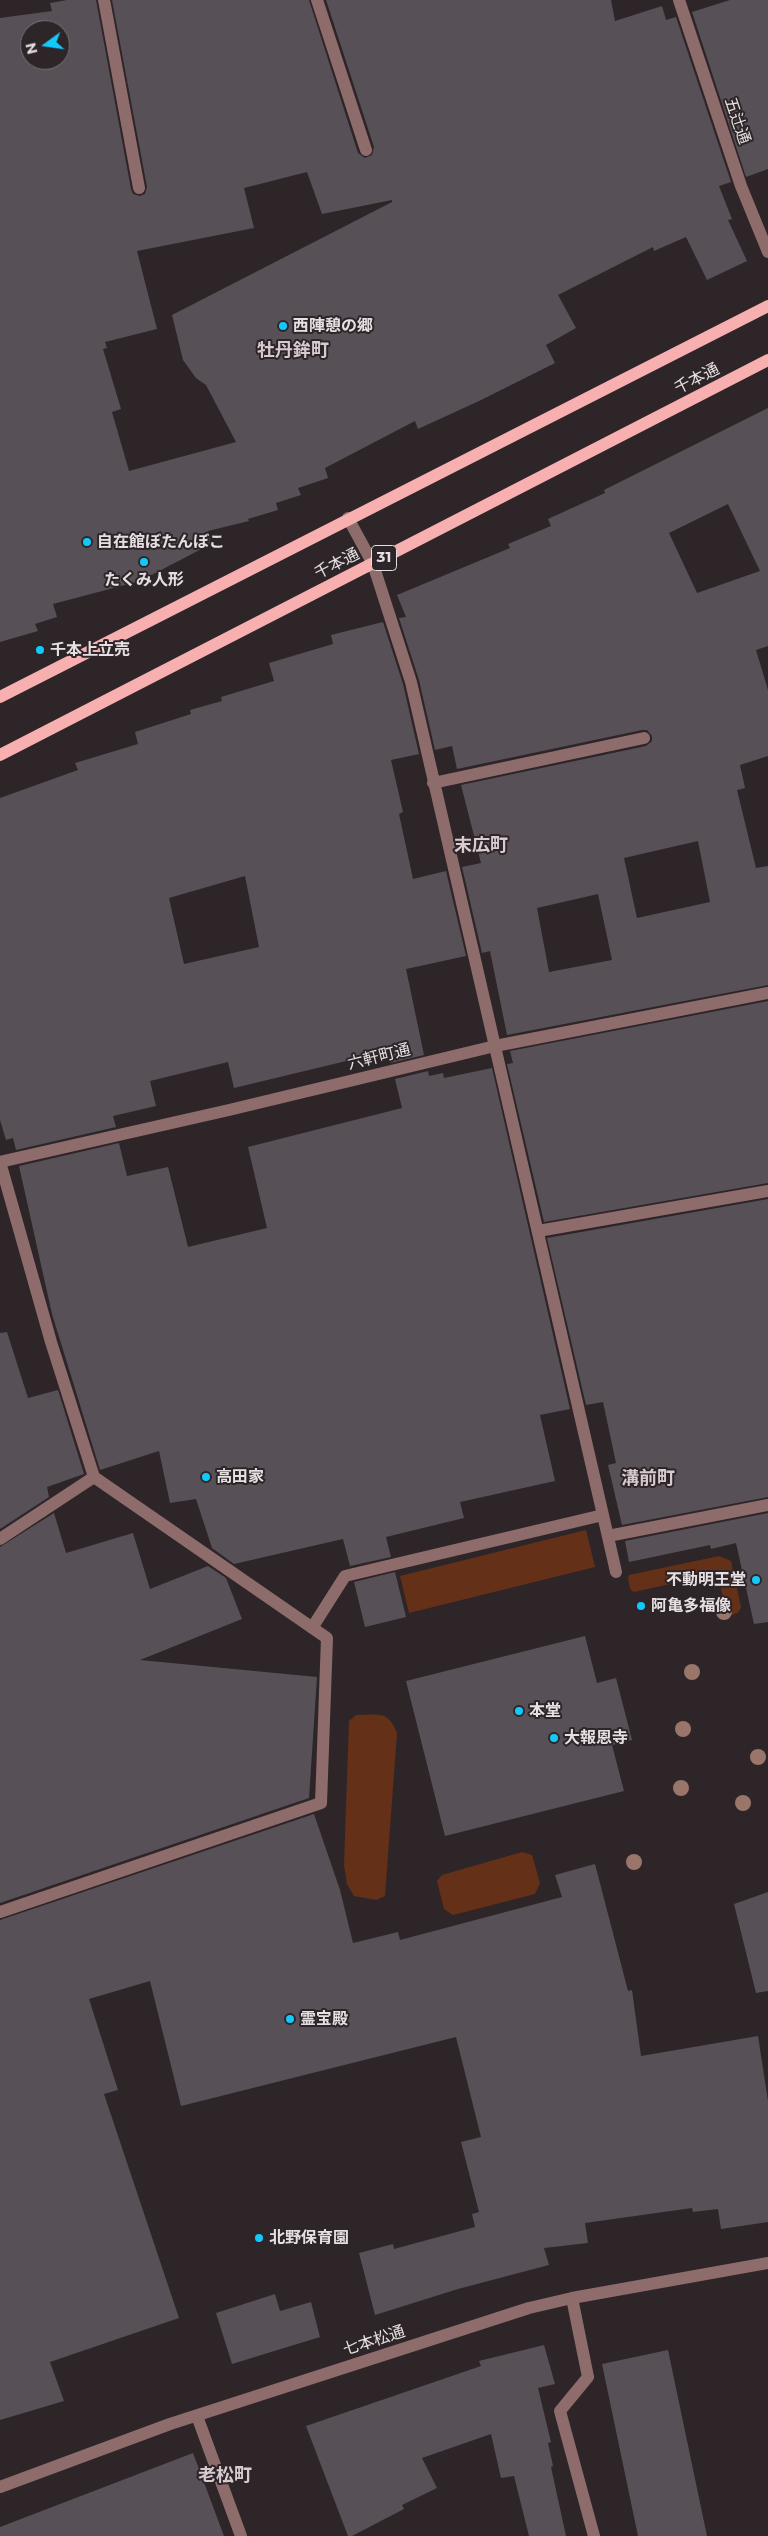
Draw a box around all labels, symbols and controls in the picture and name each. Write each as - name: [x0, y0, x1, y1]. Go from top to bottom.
- north arrow: [20, 20, 70, 70]
- text: N: [21, 41, 42, 56]
- street label: 五辻通: [720, 95, 754, 147]
- place label: 西陣憩の郷: [293, 316, 373, 336]
- marker: 西陣憩の郷: [277, 320, 289, 332]
- district label: 牡丹鉾町: [257, 340, 329, 362]
- street label: 千本通: [671, 360, 723, 398]
- place label: 自在館ぼたんぼこ: [97, 532, 225, 552]
- marker: 自在館ぼたんぼこ: [81, 536, 93, 548]
- street label: 千本通: [311, 545, 363, 583]
- road number: 31: [372, 546, 396, 570]
- marker: たくみ人形: [138, 556, 150, 568]
- place label: たくみ人形: [104, 570, 184, 590]
- place label: 千本上立売: [50, 640, 130, 660]
- marker: 千本上立売: [34, 644, 46, 656]
- district label: 末広町: [454, 835, 508, 857]
- street label: 六軒町通: [346, 1040, 412, 1074]
- place label: 高田家: [216, 1467, 264, 1487]
- district label: 溝前町: [621, 1468, 675, 1490]
- marker: 高田家: [200, 1471, 212, 1483]
- place label: 不動明王堂: [666, 1570, 746, 1590]
- marker: 不動明王堂: [750, 1574, 762, 1586]
- place label: 阿亀多福像: [651, 1596, 731, 1616]
- marker: 阿亀多福像: [635, 1600, 647, 1612]
- place label: 本堂: [529, 1701, 561, 1721]
- marker: 本堂: [513, 1705, 525, 1717]
- place label: 大報恩寺: [564, 1728, 628, 1748]
- marker: 大報恩寺: [548, 1732, 560, 1744]
- place label: 霊宝殿: [300, 2009, 348, 2029]
- marker: 霊宝殿: [284, 2013, 296, 2025]
- place label: 北野保育園: [269, 2228, 349, 2248]
- marker: 北野保育園: [253, 2232, 265, 2244]
- street label: 七本松通: [341, 2322, 407, 2360]
- district label: 老松町: [198, 2465, 252, 2487]

